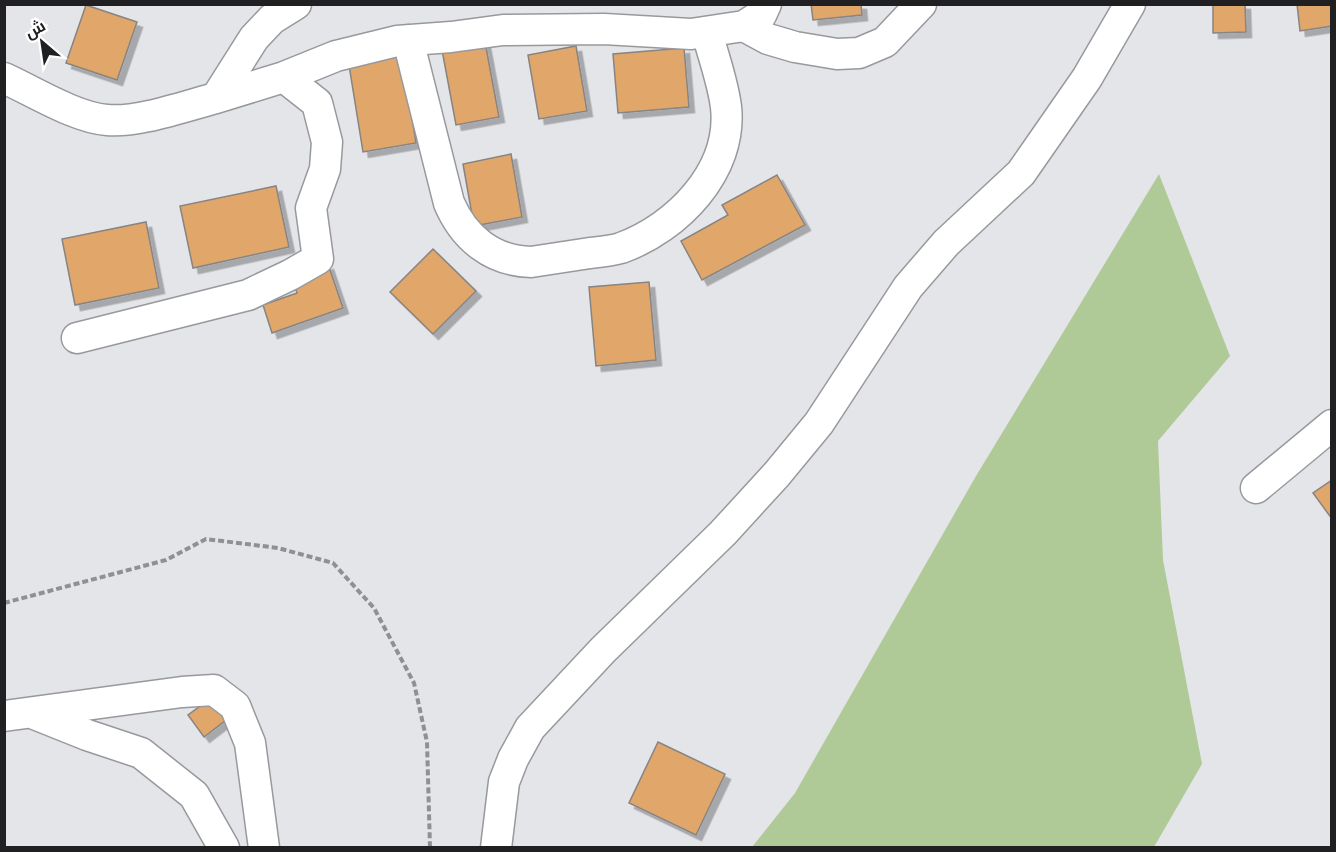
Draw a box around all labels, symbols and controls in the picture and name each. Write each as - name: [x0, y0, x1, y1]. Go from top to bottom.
- north arrow: [12, 12, 72, 72]
- text: ش: [20, 14, 49, 43]

